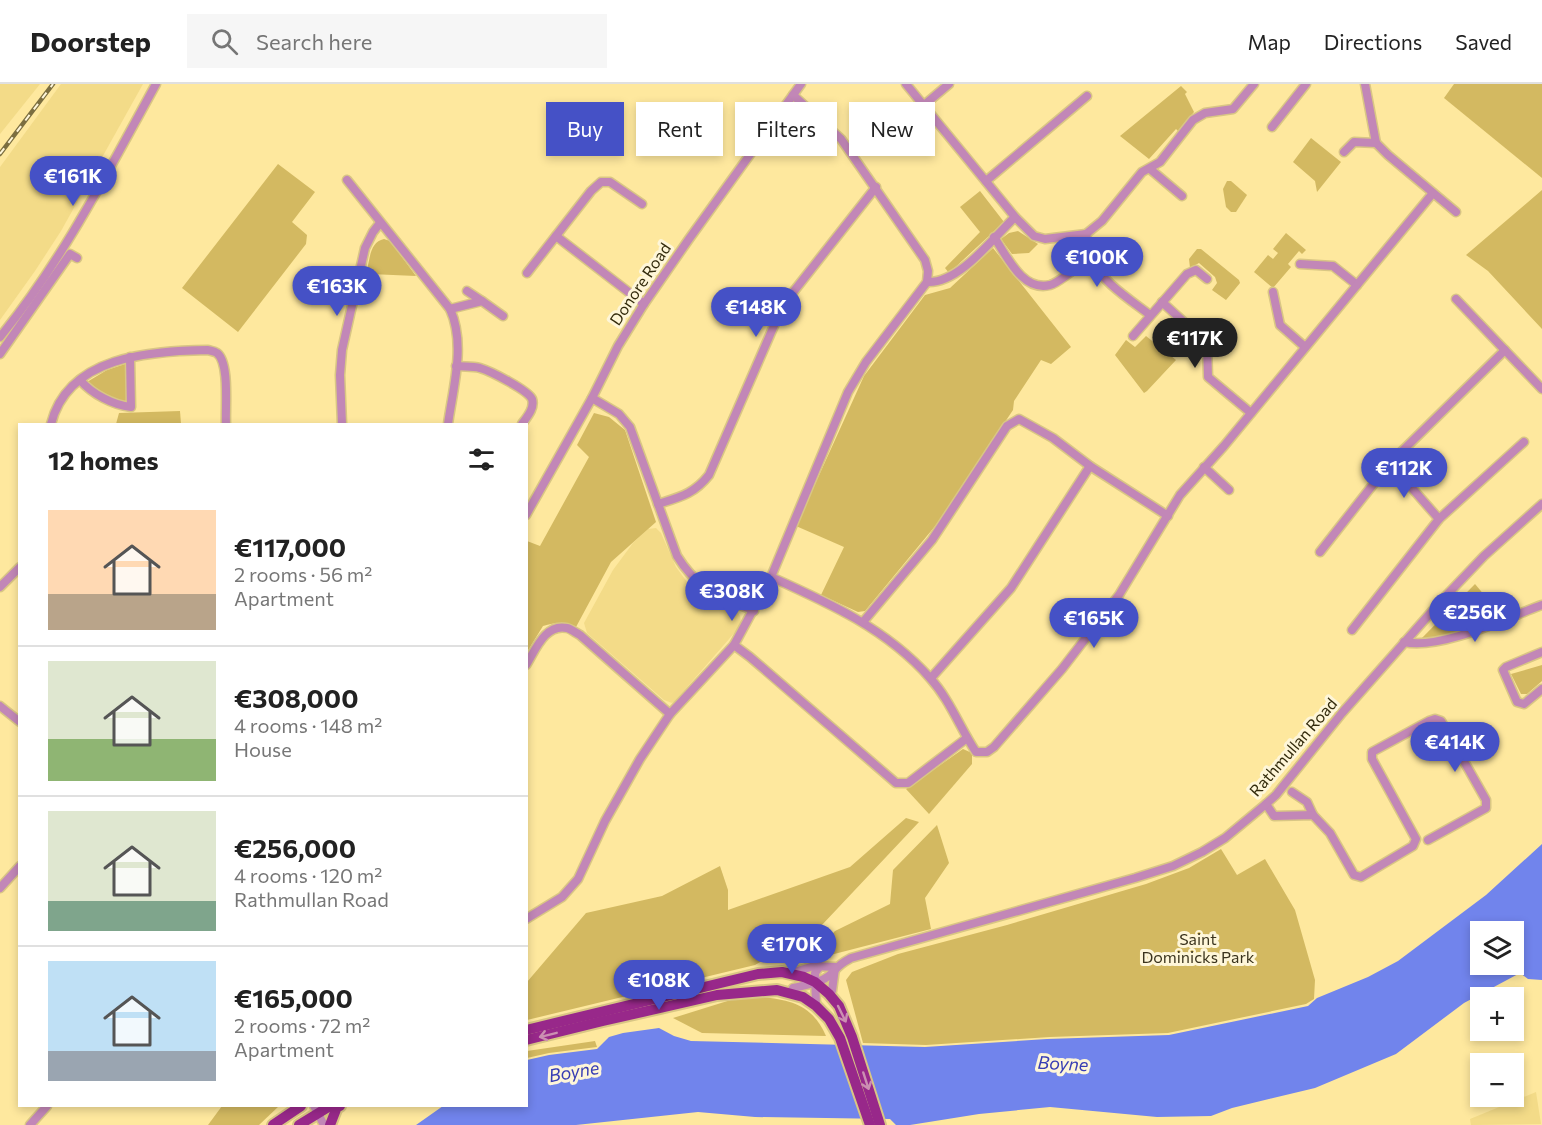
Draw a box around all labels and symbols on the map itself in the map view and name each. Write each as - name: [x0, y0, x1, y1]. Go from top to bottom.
- pin: €161K: [31, 156, 115, 207]
- pin: €100K: [1055, 237, 1139, 288]
- street label: Donore Road: [605, 239, 674, 328]
- pin: €163K: [295, 266, 379, 317]
- pin: €148K: [714, 287, 798, 338]
- pin: €117K: [1153, 318, 1237, 369]
- pin: €112K: [1362, 448, 1446, 499]
- pin: €308K: [690, 571, 774, 622]
- pin: €256K: [1433, 592, 1517, 643]
- pin: €165K: [1052, 598, 1136, 649]
- street label: Rathmullan Road: [1245, 694, 1340, 800]
- pin: €414K: [1413, 722, 1497, 773]
- pin: €170K: [750, 924, 834, 975]
- park label: Saint Dominicks Park: [1141, 929, 1255, 966]
- pin: €108K: [617, 960, 701, 1011]
- one-way arrow: [837, 1005, 849, 1023]
- one-way arrow: [539, 1029, 558, 1041]
- water label: Boyne: [1037, 1051, 1090, 1075]
- water label: Boyne: [547, 1056, 601, 1086]
- one-way arrow: [861, 1071, 872, 1090]

